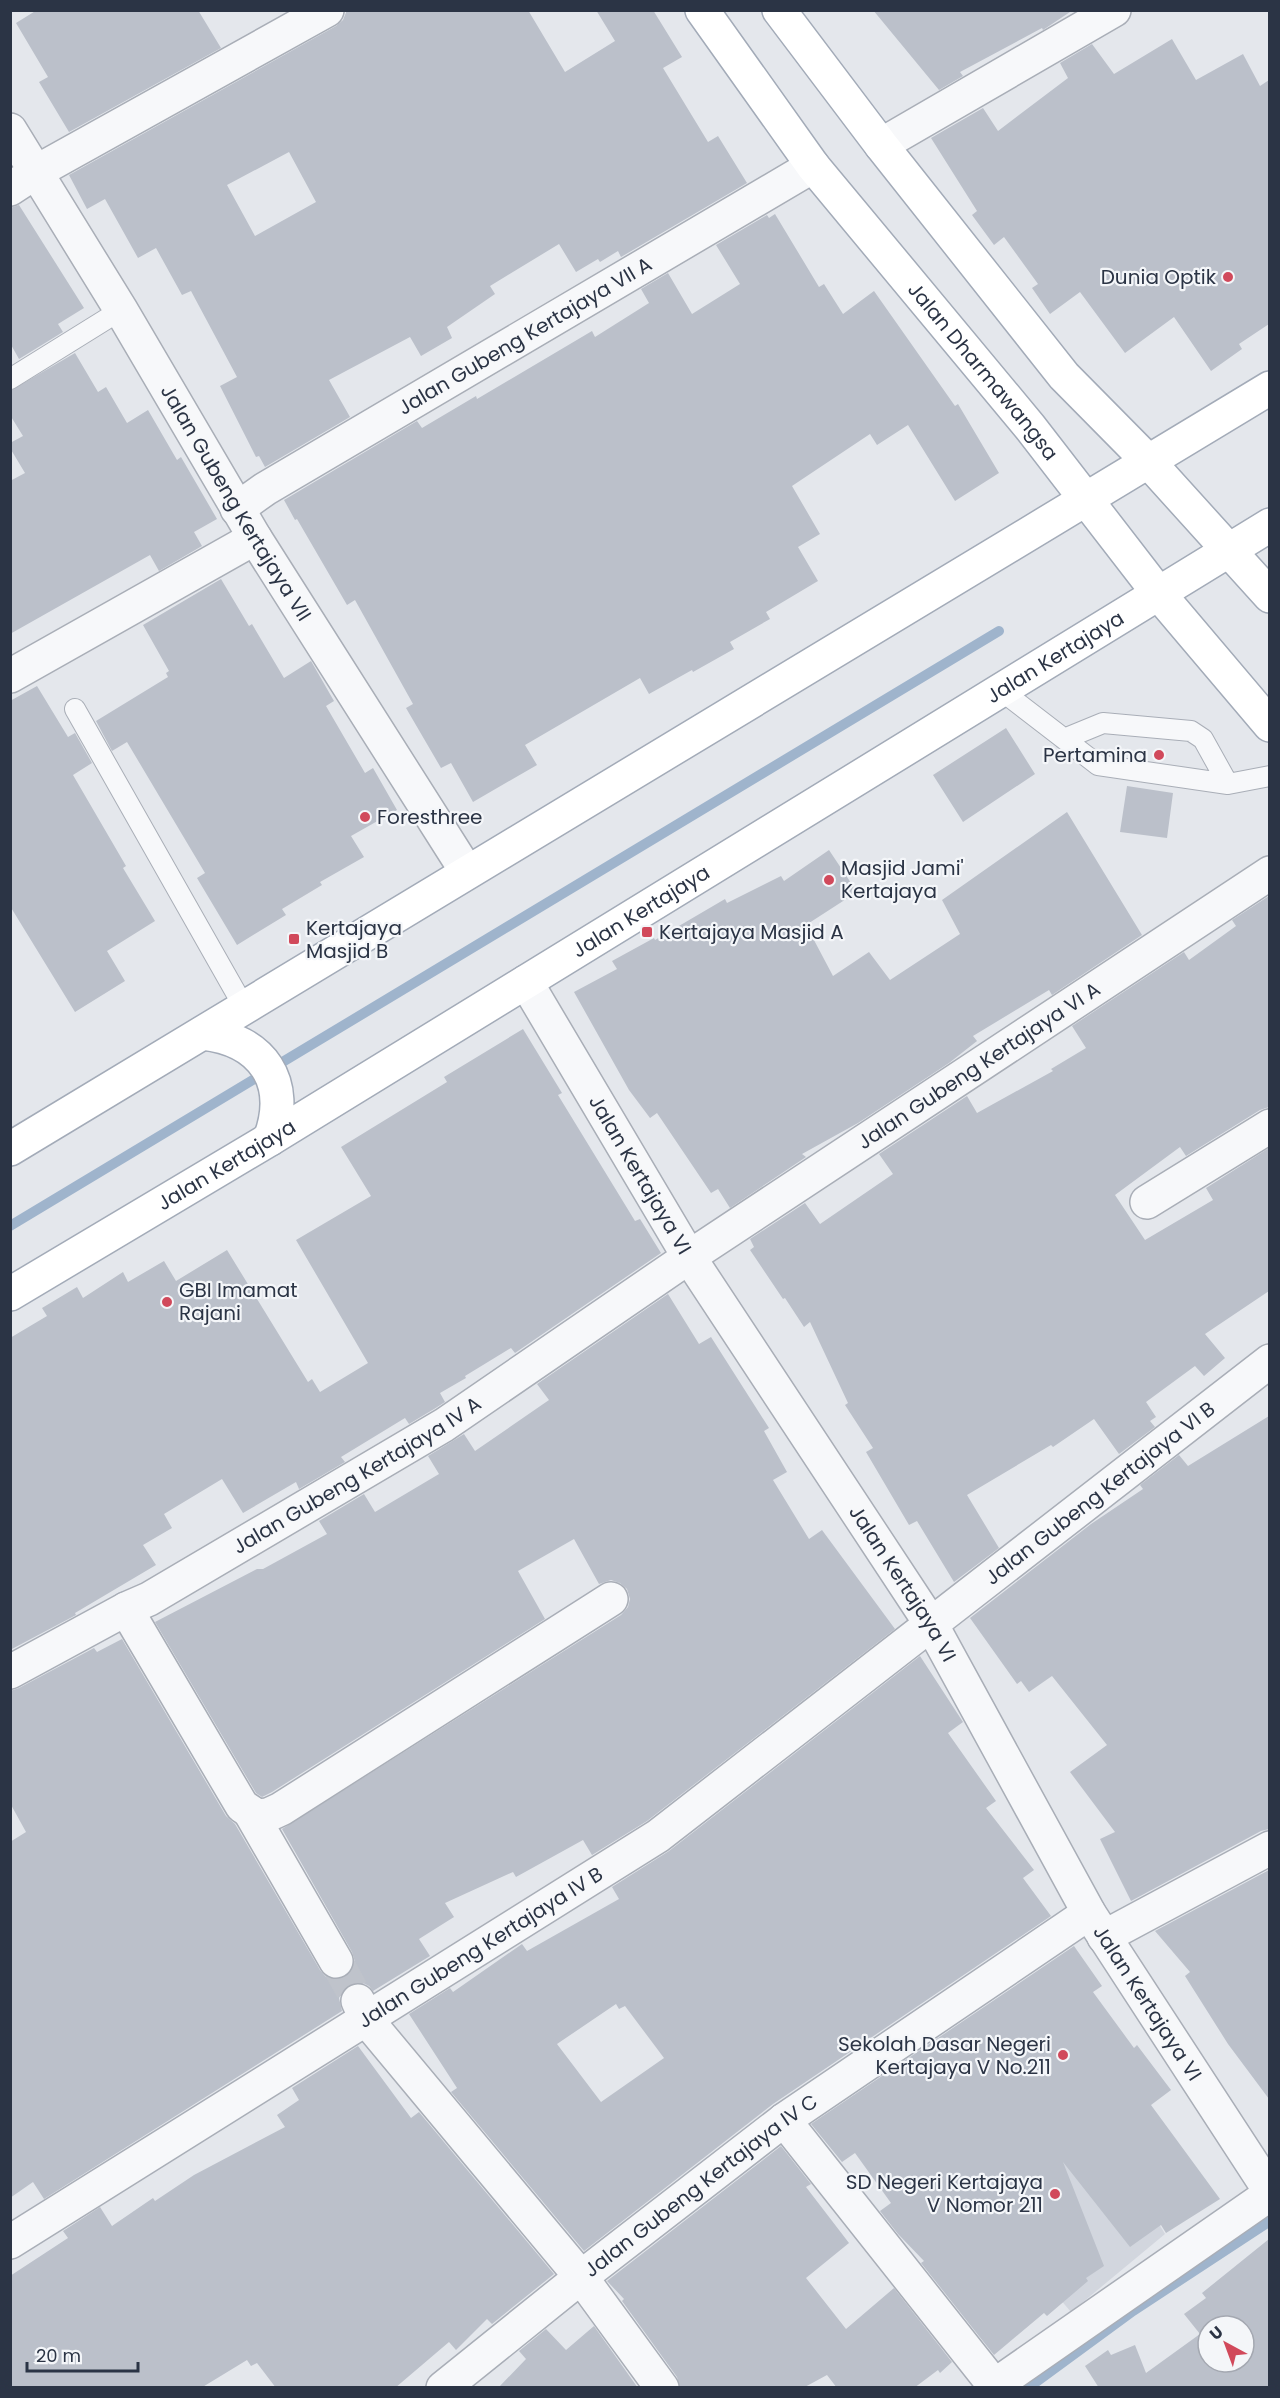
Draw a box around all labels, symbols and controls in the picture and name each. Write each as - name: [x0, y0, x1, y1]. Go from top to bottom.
- street label: Jalan Gubeng Kertajaya VII A: [393, 250, 657, 422]
- place label: Dunia Optik: [1101, 263, 1217, 291]
- marker: Dunia Optik: [1221, 270, 1235, 284]
- street label: Jalan Dharmawangsa: [901, 276, 1065, 466]
- street label: Jalan Gubeng Kertajaya VII: [154, 379, 318, 626]
- street label: Jalan Kertajaya: [981, 604, 1129, 710]
- place label: Pertamina: [1043, 741, 1147, 769]
- marker: Pertamina: [1152, 748, 1166, 762]
- place label: Foresthree: [377, 803, 483, 831]
- marker: Foresthree: [358, 810, 372, 824]
- place label: Masjid Jami' Kertajaya: [841, 854, 964, 905]
- street label: Jalan Kertajaya: [567, 858, 715, 964]
- marker: Masjid Jami' Kertajaya: [822, 873, 836, 887]
- place label: Kertajaya Masjid B: [306, 914, 402, 965]
- place label: Kertajaya Masjid A: [659, 918, 844, 946]
- marker: Kertajaya Masjid A: [640, 925, 654, 939]
- marker: Kertajaya Masjid B: [287, 932, 301, 946]
- street label: Jalan Gubeng Kertajaya VI A: [852, 975, 1106, 1156]
- street label: Jalan Kertajaya VI: [582, 1090, 698, 1259]
- street label: Jalan Kertajaya: [152, 1113, 301, 1217]
- place label: GBI Imamat Rajani: [179, 1276, 298, 1327]
- marker: GBI Imamat Rajani: [160, 1295, 174, 1309]
- street label: Jalan Gubeng Kertajaya IV A: [227, 1390, 487, 1561]
- street label: Jalan Gubeng Kertajaya VI B: [979, 1395, 1221, 1591]
- street label: Jalan Kertajaya VI: [842, 1500, 963, 1667]
- street label: Jalan Gubeng Kertajaya IV B: [352, 1860, 608, 2035]
- street label: Jalan Kertajaya VI: [1087, 1920, 1209, 2086]
- place label: Sekolah Dasar Negeri Kertajaya V No.211: [838, 2030, 1051, 2081]
- marker: Sekolah Dasar Negeri Kertajaya V No.211: [1056, 2048, 1070, 2062]
- street label: Jalan Gubeng Kertajaya IV C: [578, 2087, 823, 2284]
- place label: SD Negeri Kertajaya V Nomor 211: [846, 2168, 1043, 2219]
- marker: SD Negeri Kertajaya V Nomor 211: [1048, 2187, 1062, 2201]
- north arrow: [1196, 2314, 1256, 2374]
- text: U: [1205, 2321, 1228, 2345]
- scale bar: [27, 2335, 138, 2373]
- text: 20 m: [36, 2343, 81, 2368]

